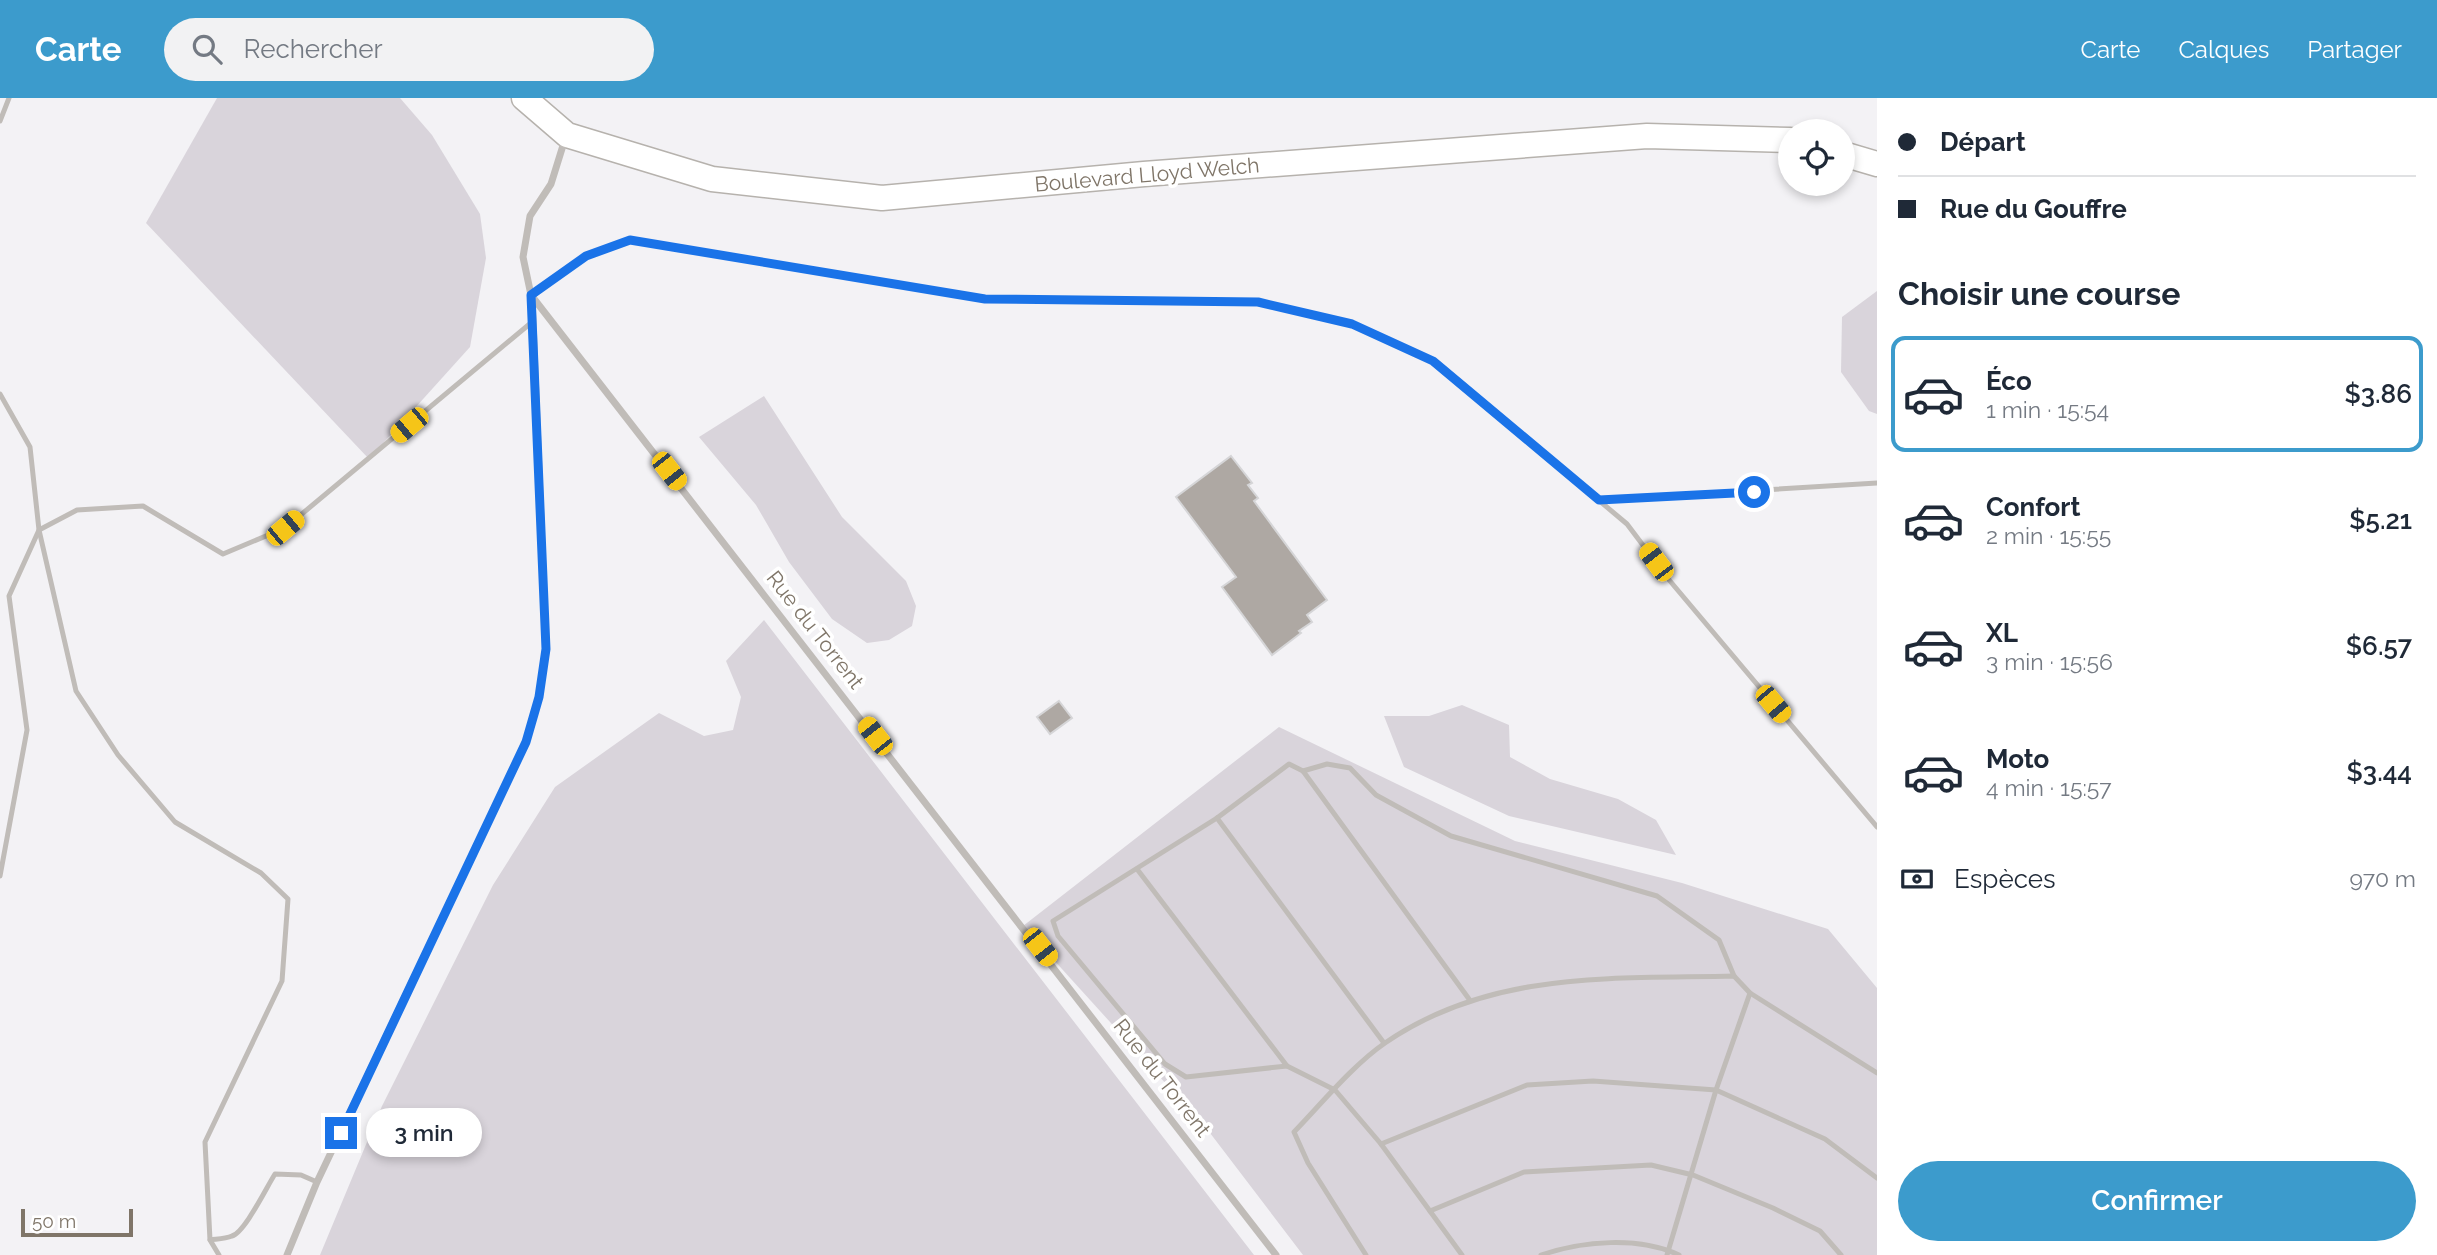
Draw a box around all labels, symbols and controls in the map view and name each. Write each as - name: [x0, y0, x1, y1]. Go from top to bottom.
- search box: [164, 18, 654, 81]
- text: Carte: [35, 30, 122, 69]
- icon: search: [188, 30, 226, 68]
- text: Rechercher: [244, 34, 383, 64]
- text: Carte: [2081, 35, 2140, 64]
- text: Calques: [2178, 35, 2269, 64]
- text: Partager: [2307, 35, 2402, 64]
- map controls: [1778, 119, 1855, 196]
- button: locate: [1778, 119, 1855, 196]
- text: Départ: [1940, 127, 2026, 157]
- street label: Boulevard Lloyd Welch: [1033, 152, 1260, 197]
- text: Rue du Gouffre: [1940, 194, 2127, 224]
- text: Choisir une course: [1898, 275, 2181, 312]
- icon: car: [1902, 363, 1965, 426]
- text: Éco: [1986, 366, 2032, 396]
- text: $3.86: [2345, 379, 2412, 409]
- text: 1 min · 15:54: [1986, 396, 2109, 423]
- car: [387, 403, 432, 447]
- car: [648, 448, 691, 494]
- route start: [1738, 476, 1770, 508]
- icon: car: [1902, 489, 1965, 552]
- text: Confort: [1986, 492, 2080, 522]
- text: $5.21: [2349, 505, 2412, 535]
- car: [263, 506, 308, 550]
- text: 2 min · 15:55: [1986, 522, 2111, 549]
- car: [1635, 539, 1678, 585]
- street label: Rue du Torrent: [762, 566, 869, 694]
- icon: car: [1902, 615, 1965, 678]
- text: XL: [1986, 618, 2018, 648]
- text: $6.57: [2346, 631, 2412, 661]
- text: 3 min · 15:56: [1986, 648, 2113, 675]
- car: [1752, 681, 1795, 727]
- car: [854, 713, 897, 759]
- icon: car: [1902, 741, 1965, 804]
- text: Moto: [1986, 744, 2049, 774]
- text: $3.44: [2347, 757, 2412, 787]
- text: 4 min · 15:57: [1986, 774, 2112, 801]
- icon: cash: [1898, 860, 1936, 898]
- text: Espèces: [1954, 864, 2056, 894]
- text: 970 m: [2349, 865, 2416, 892]
- car: [1019, 924, 1062, 970]
- street label: Rue du Torrent: [1109, 1014, 1216, 1142]
- callout: 3 min: [366, 1108, 481, 1158]
- route end: [325, 1117, 357, 1149]
- text: 3 min: [395, 1119, 453, 1146]
- button: Confirmer: [1898, 1161, 2416, 1241]
- scale bar: [21, 1206, 133, 1238]
- text: 50 m: [32, 1210, 76, 1232]

